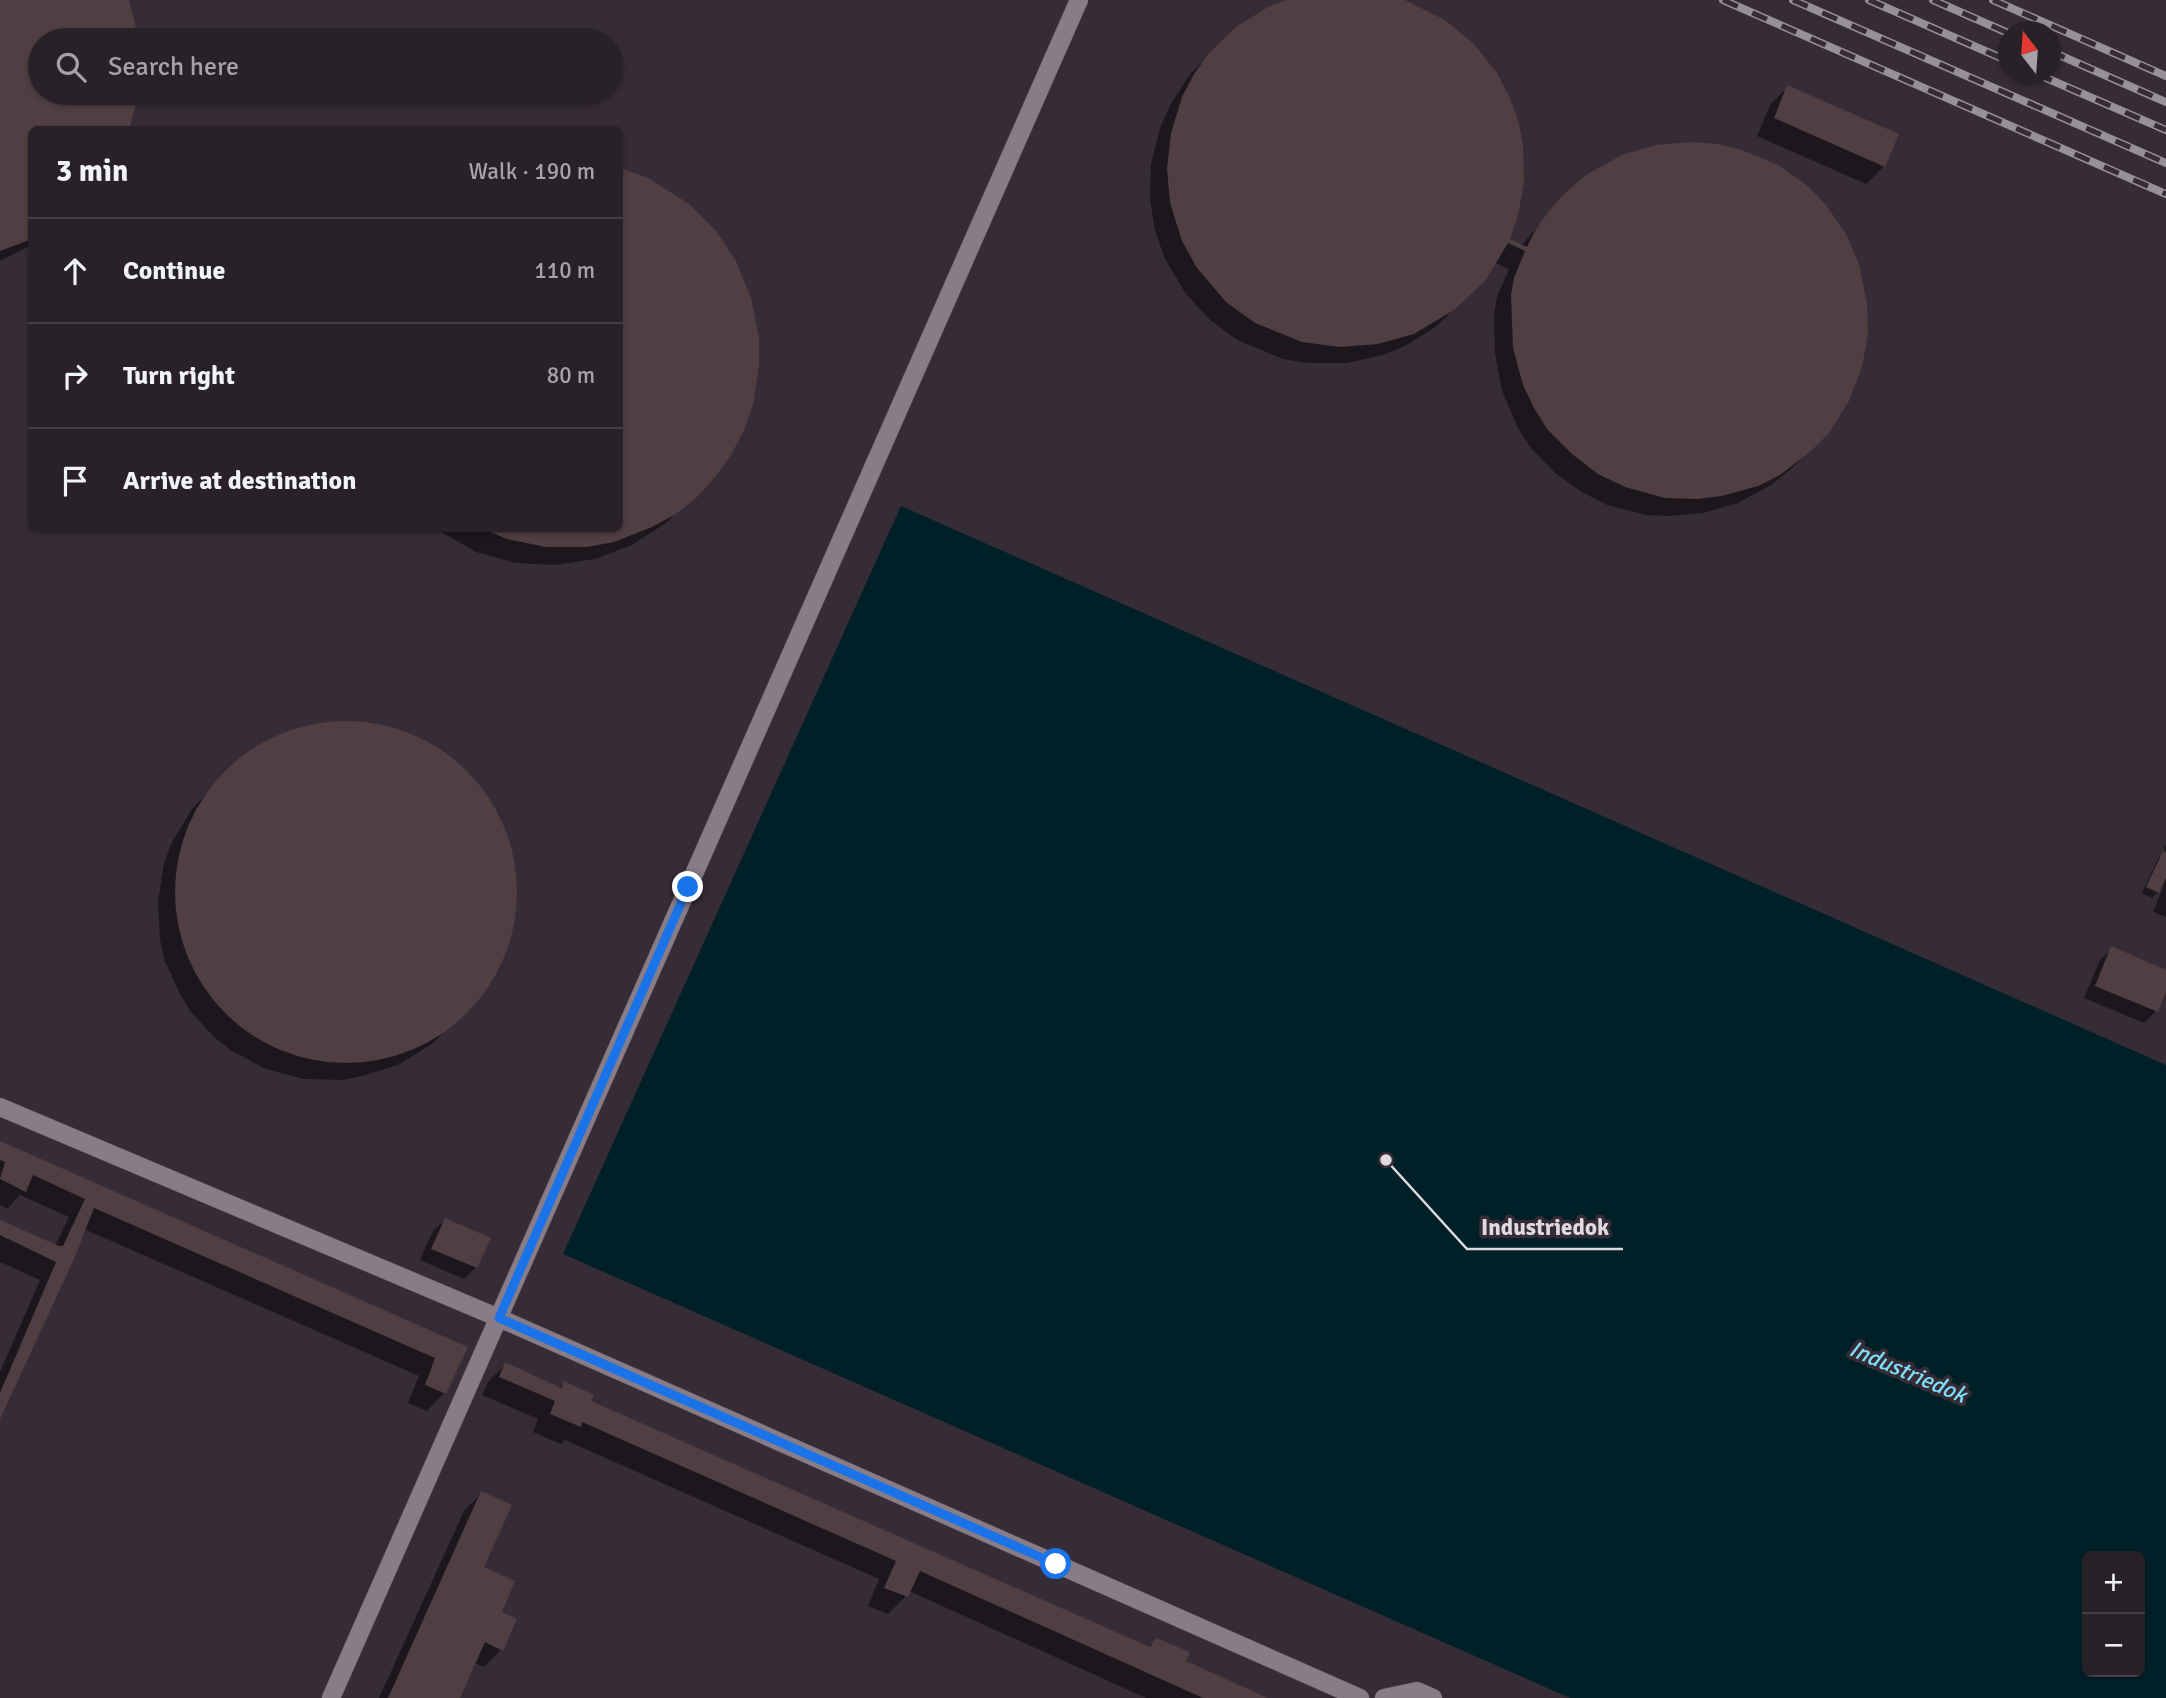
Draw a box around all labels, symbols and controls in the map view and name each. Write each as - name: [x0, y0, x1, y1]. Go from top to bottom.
- north arrow: [1998, 21, 2061, 84]
- search box: [28, 28, 623, 105]
- icon: search: [52, 48, 90, 86]
- text: Search here: [108, 51, 239, 83]
- text: 3 min: [56, 153, 128, 190]
- text: Walk · 190 m: [469, 157, 595, 186]
- icon: ahead: [56, 252, 94, 290]
- text: Continue: [123, 255, 225, 287]
- text: 110 m: [534, 256, 595, 285]
- icon: right: [56, 357, 94, 395]
- text: Turn right: [123, 360, 235, 392]
- text: 80 m: [547, 361, 595, 390]
- icon: arrive: [56, 462, 94, 500]
- text: Arrive at destination: [123, 465, 356, 497]
- route end: [672, 871, 703, 902]
- callout: Industriedok: [1467, 1205, 1623, 1249]
- text: Industriedok: [1481, 1213, 1609, 1242]
- water label: Industriedok: [1845, 1334, 1973, 1411]
- route start: [1040, 1548, 1071, 1579]
- map controls: [2082, 1551, 2145, 1677]
- button: +: [2082, 1551, 2145, 1614]
- button: −: [2082, 1614, 2145, 1677]

